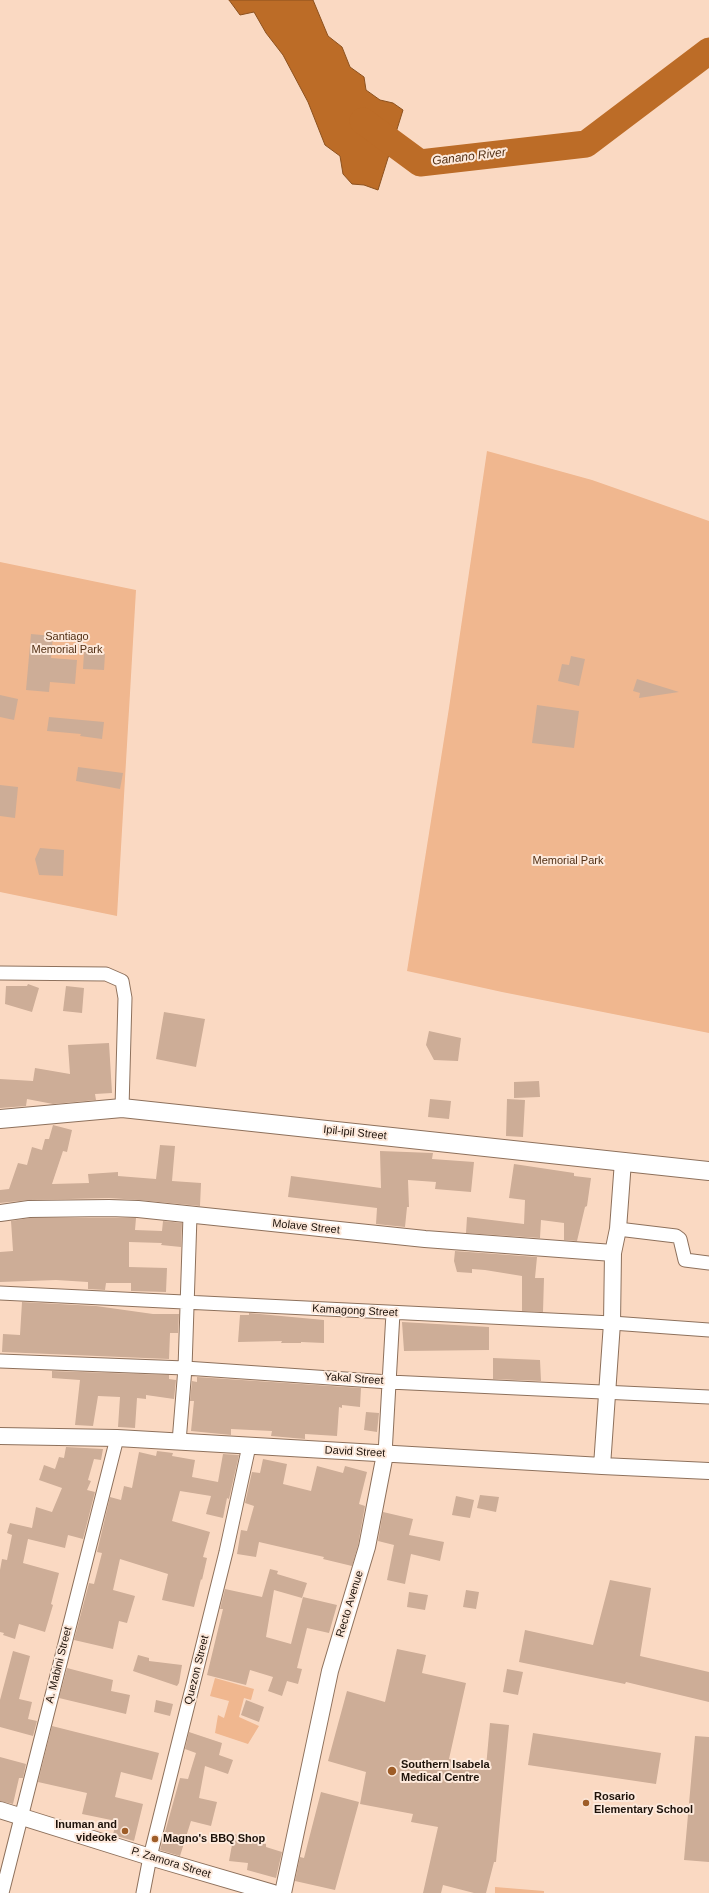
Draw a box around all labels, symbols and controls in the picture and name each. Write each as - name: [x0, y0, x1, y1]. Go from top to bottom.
- water label: Ganano River: [431, 145, 507, 169]
- park label: Santiago Memorial Park: [32, 630, 102, 656]
- park label: Memorial Park: [533, 854, 603, 868]
- street label: Ipil-ipil Street: [323, 1123, 387, 1143]
- street label: Molave Street: [272, 1217, 340, 1237]
- street label: Kamagong Street: [312, 1302, 398, 1320]
- street label: Yakal Street: [324, 1370, 384, 1388]
- street label: David Street: [324, 1444, 386, 1460]
- street label: Recto Avenue: [334, 1569, 366, 1639]
- street label: A. Mabini Street: [43, 1625, 75, 1705]
- street label: Quezon Street: [182, 1634, 212, 1706]
- place label: Southern Isabela Medical Centre: [401, 1758, 490, 1784]
- marker: Southern Isabela Medical Centre: [386, 1765, 398, 1777]
- place label: Rosario Elementary School: [594, 1790, 693, 1816]
- marker: Rosario Elementary School: [581, 1798, 591, 1808]
- place label: Inuman and videoke: [55, 1818, 117, 1844]
- marker: Inuman and videoke: [120, 1826, 130, 1836]
- place label: Magno's BBQ Shop: [163, 1832, 265, 1846]
- marker: Magno's BBQ Shop: [150, 1834, 160, 1844]
- street label: P. Zamora Street: [130, 1845, 212, 1881]

